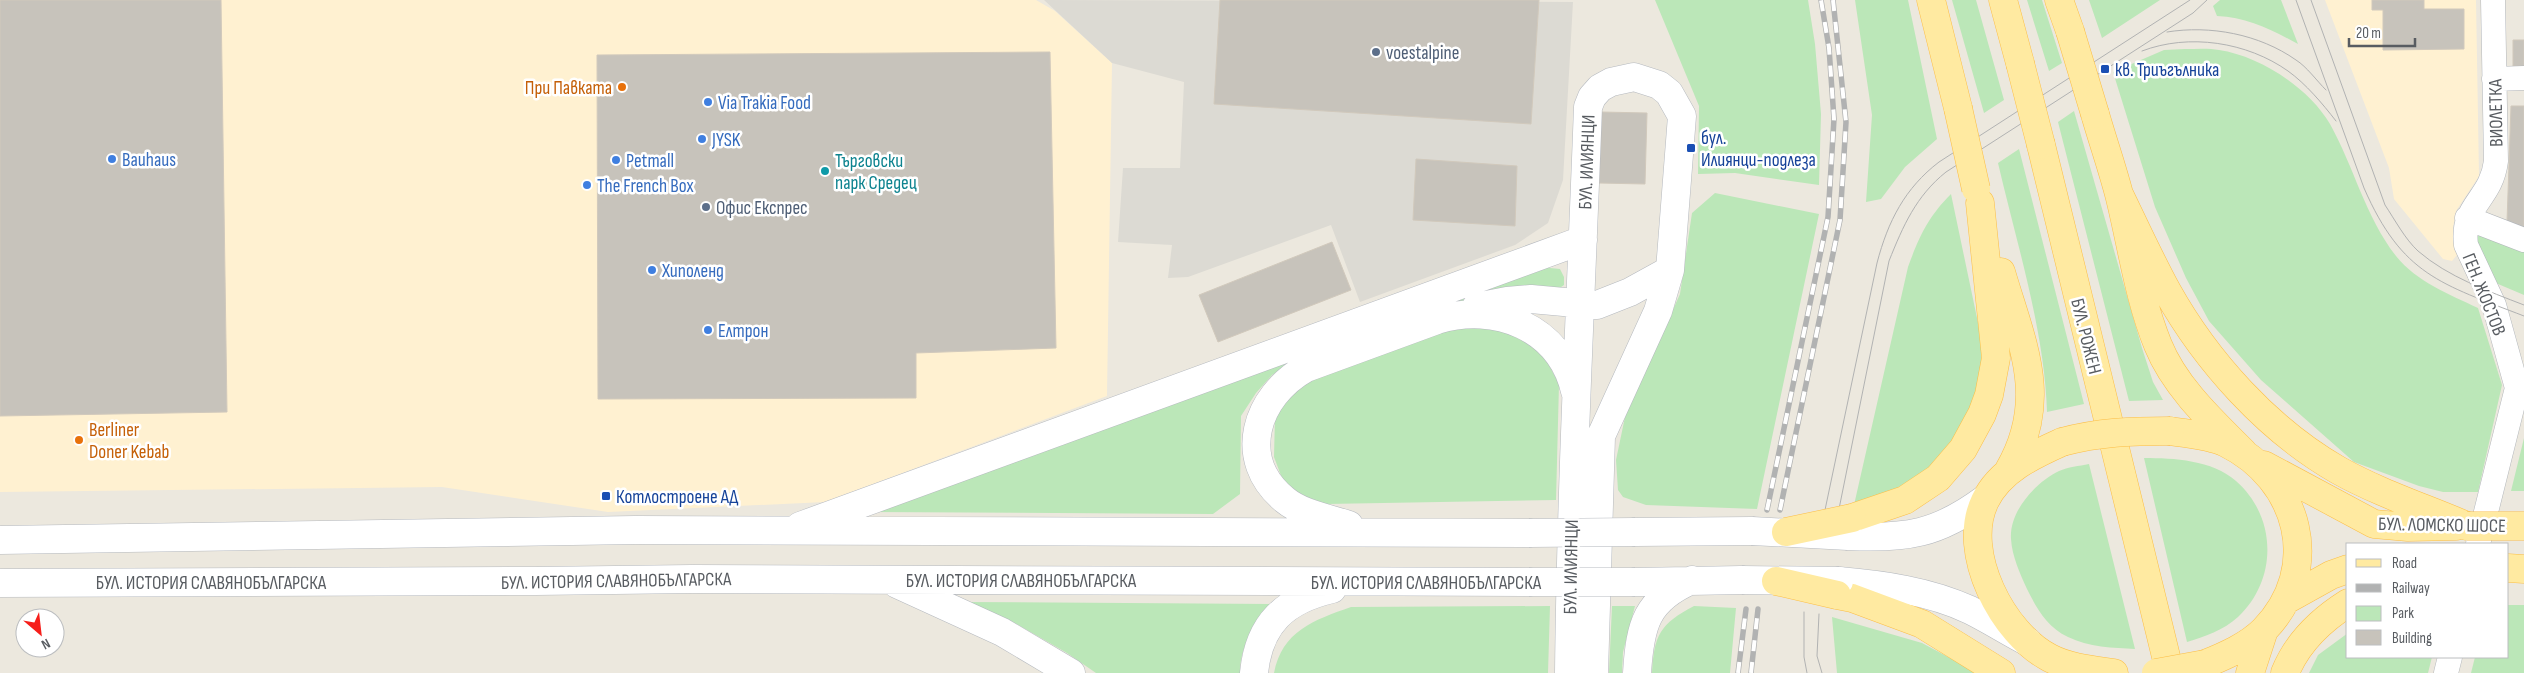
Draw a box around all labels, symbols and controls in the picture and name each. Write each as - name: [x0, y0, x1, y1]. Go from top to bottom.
- scale bar: [2349, 15, 2415, 47]
- text: 20 m: [2356, 24, 2381, 43]
- place label: voestalpine: [1386, 42, 1459, 65]
- marker: voestalpine: [1370, 46, 1382, 58]
- place label: кв. Триъгълника: [2115, 59, 2219, 82]
- marker: кв. Триъгълника: [2099, 63, 2111, 75]
- place label: При Павката: [525, 77, 612, 100]
- street label: ВИОЛЕТКА: [2484, 78, 2509, 147]
- marker: При Павката: [616, 81, 628, 93]
- place label: Via Trakia Food: [718, 92, 811, 115]
- marker: Via Trakia Food: [702, 96, 714, 108]
- street label: БУЛ. ИЛИЯНЦИ: [1574, 114, 1601, 210]
- place label: бул. Илиянци-подлеза: [1701, 127, 1816, 172]
- place label: JYSK: [711, 129, 741, 152]
- marker: JYSK: [696, 133, 708, 145]
- marker: бул. Илиянци-подлеза: [1685, 142, 1697, 154]
- place label: Bauhaus: [122, 149, 176, 172]
- place label: Petmall: [626, 150, 674, 173]
- place label: Търговски парк Средец: [835, 150, 917, 195]
- marker: Bauhaus: [106, 153, 118, 165]
- marker: Petmall: [610, 154, 622, 166]
- marker: Търговски парк Средец: [819, 165, 831, 177]
- place label: The French Box: [597, 175, 694, 198]
- marker: The French Box: [581, 179, 593, 191]
- place label: Офис Експрес: [716, 197, 808, 220]
- marker: Офис Експрес: [700, 201, 712, 213]
- street label: ГЕН. ЖОСТОВ: [2457, 250, 2511, 339]
- place label: Хиполенд: [661, 260, 724, 283]
- marker: Хиполенд: [646, 264, 658, 276]
- street label: БУЛ. РОЖЕН: [2065, 296, 2106, 377]
- place label: Елтрон: [718, 320, 768, 343]
- marker: Елтрон: [702, 324, 714, 336]
- place label: Berliner Doner Kebab: [89, 419, 169, 464]
- marker: Berliner Doner Kebab: [73, 434, 85, 446]
- place label: Котлостроене АД: [616, 486, 738, 509]
- marker: Котлостроене АД: [600, 490, 612, 502]
- street label: БУЛ. ЛОМСКО ШОСЕ: [2378, 513, 2506, 538]
- street label: БУЛ. ИЛИЯНЦИ: [1559, 519, 1584, 615]
- legend: [2346, 543, 2509, 658]
- text: Road: [2392, 554, 2417, 573]
- street label: БУЛ. ИСТОРИЯ СЛАВЯНОБЪЛГАРСКА: [501, 568, 732, 595]
- street label: БУЛ. ИСТОРИЯ СЛАВЯНОБЪЛГАРСКА: [906, 570, 1137, 593]
- street label: БУЛ. ИСТОРИЯ СЛАВЯНОБЪЛГАРСКА: [96, 572, 327, 595]
- street label: БУЛ. ИСТОРИЯ СЛАВЯНОБЪЛГАРСКА: [1311, 572, 1542, 595]
- text: Railway: [2392, 579, 2430, 598]
- text: Park: [2392, 604, 2414, 623]
- north arrow: [15, 608, 65, 658]
- text: Building: [2392, 629, 2432, 648]
- text: N: [39, 635, 53, 653]

